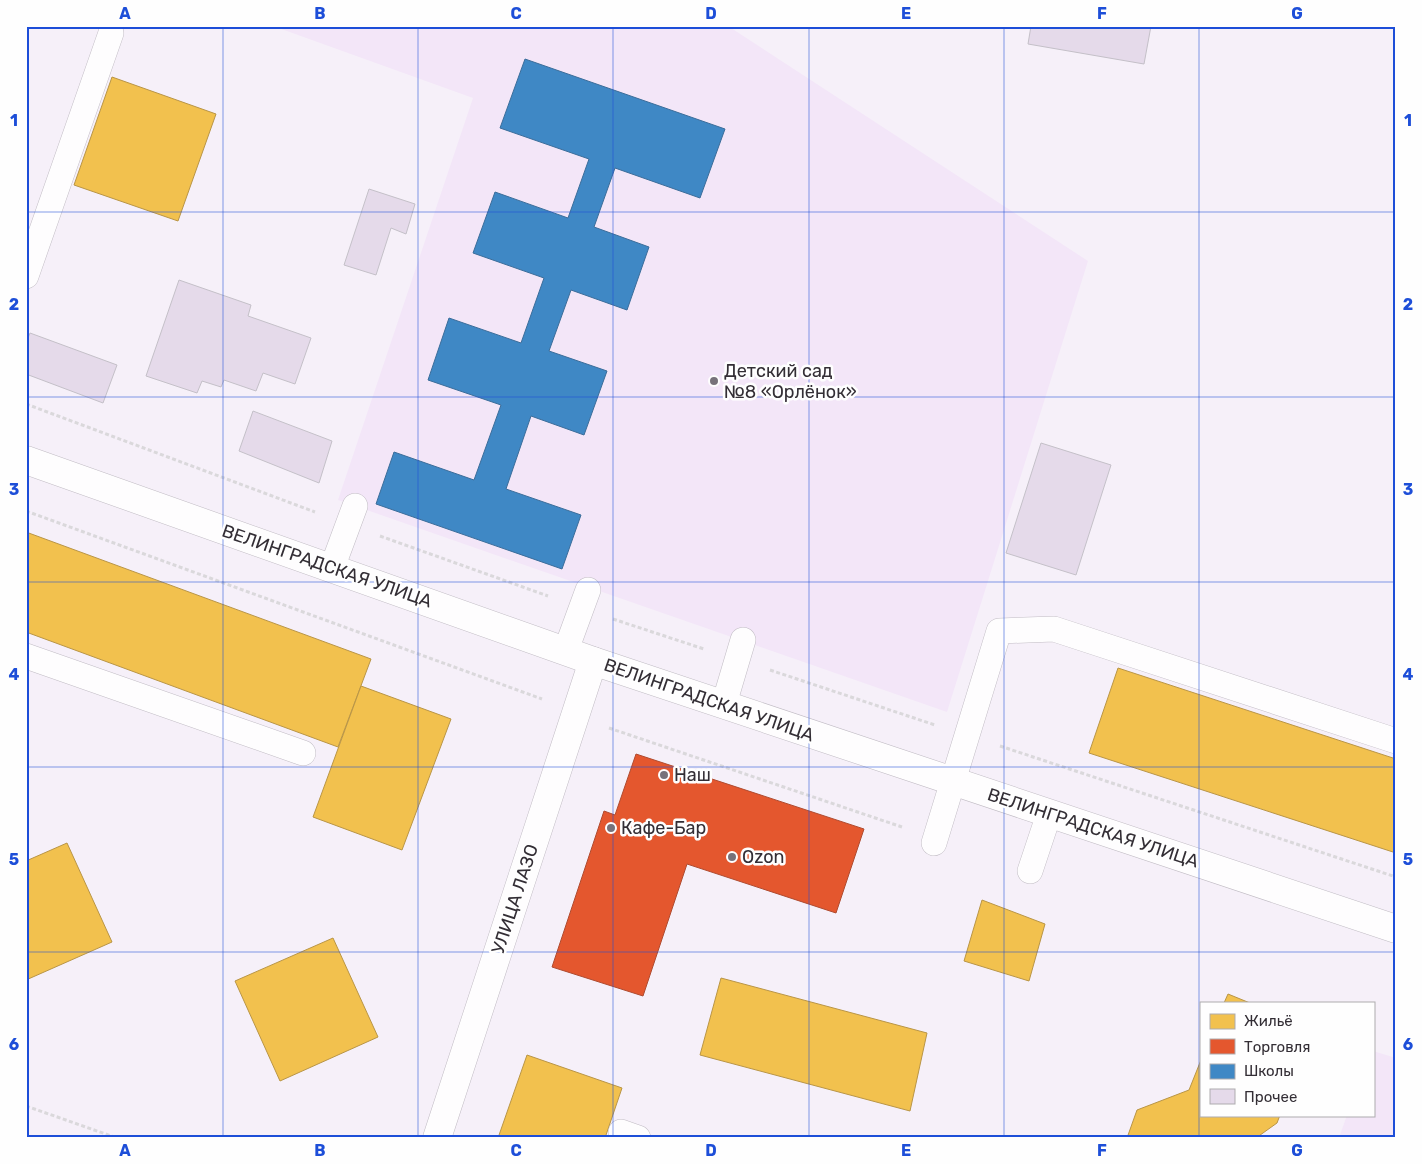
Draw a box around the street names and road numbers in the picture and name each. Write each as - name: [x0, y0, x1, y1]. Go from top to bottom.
- street label: ВЕЛИНГРАДСКАЯ УЛИЦА: [219, 520, 435, 612]
- street label: ВЕЛИНГРАДСКАЯ УЛИЦА: [601, 654, 817, 746]
- street label: ВЕЛИНГРАДСКАЯ УЛИЦА: [985, 783, 1201, 873]
- street label: УЛИЦА ЛАЗО: [487, 841, 543, 957]

